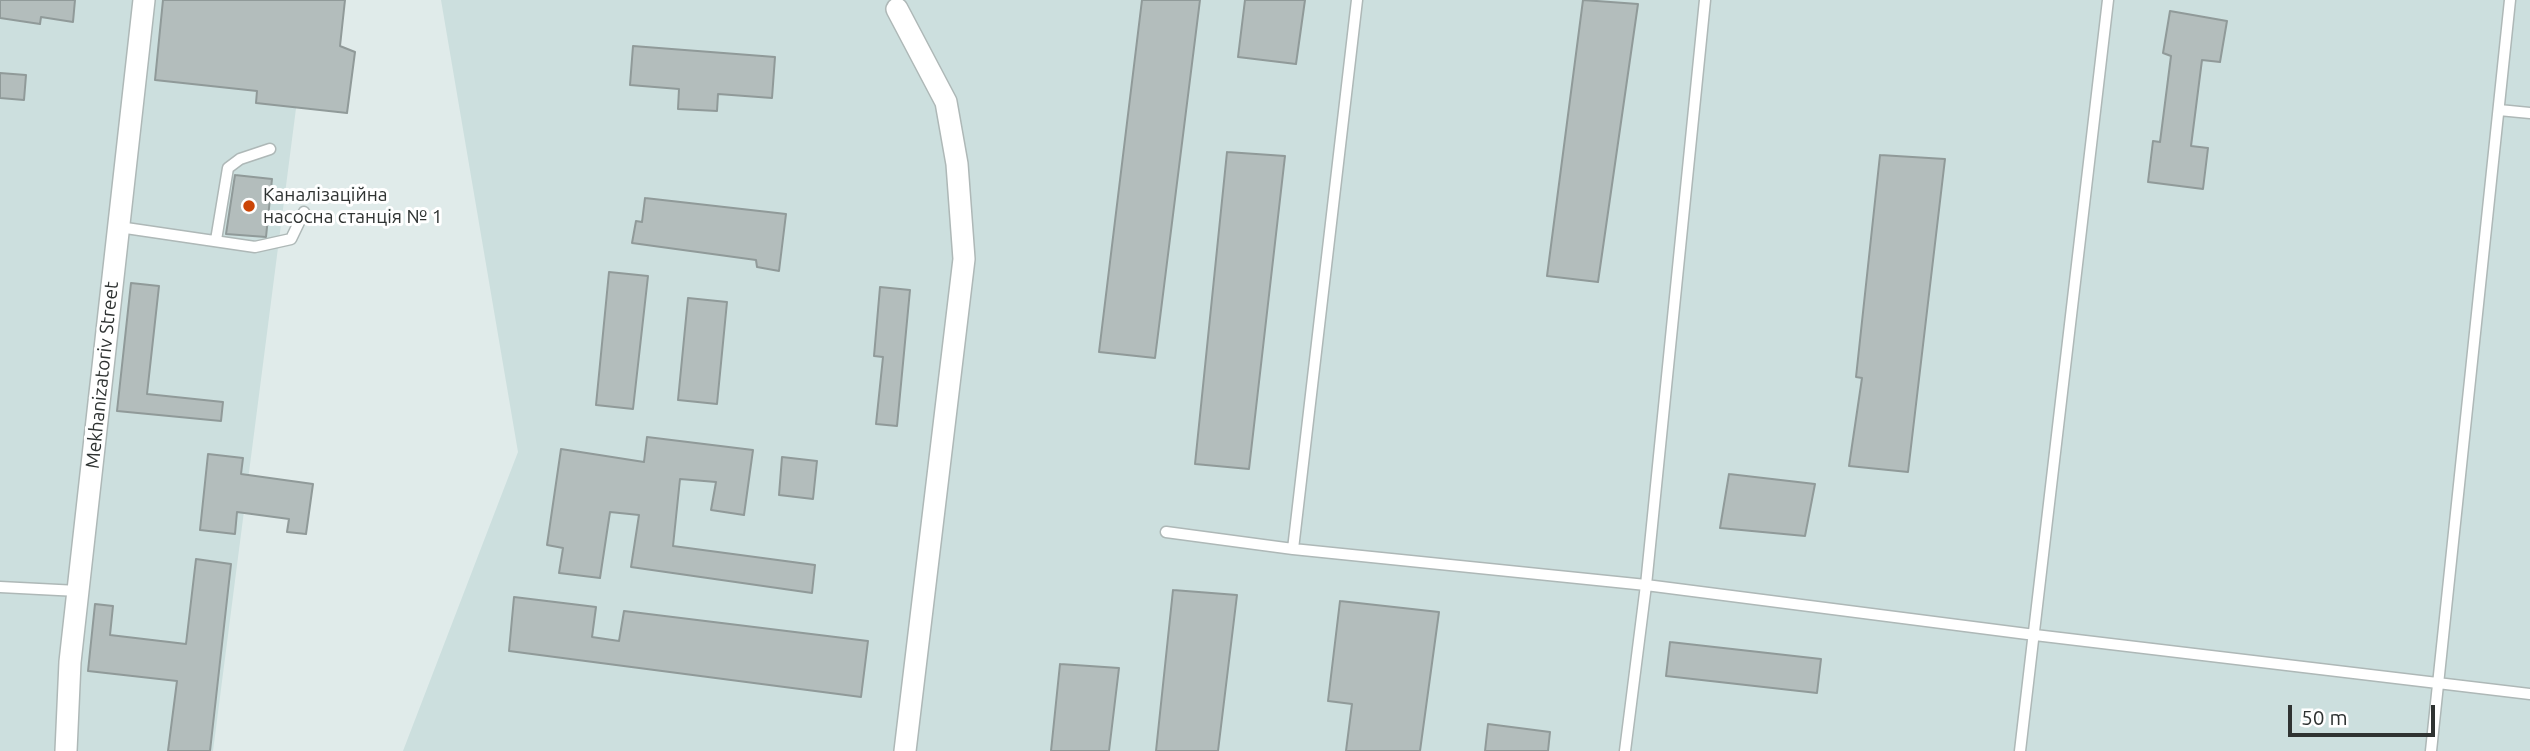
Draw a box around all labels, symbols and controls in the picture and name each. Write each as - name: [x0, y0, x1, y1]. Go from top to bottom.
- place label: Каналізаційна насосна станція № 1: [263, 184, 442, 228]
- marker: Каналізаційна насосна станція № 1: [241, 198, 257, 214]
- street label: Mekhanizatoriv Street: [81, 280, 123, 470]
- scale bar: [2292, 692, 2439, 736]
- text: 50 m: [2301, 705, 2348, 729]

